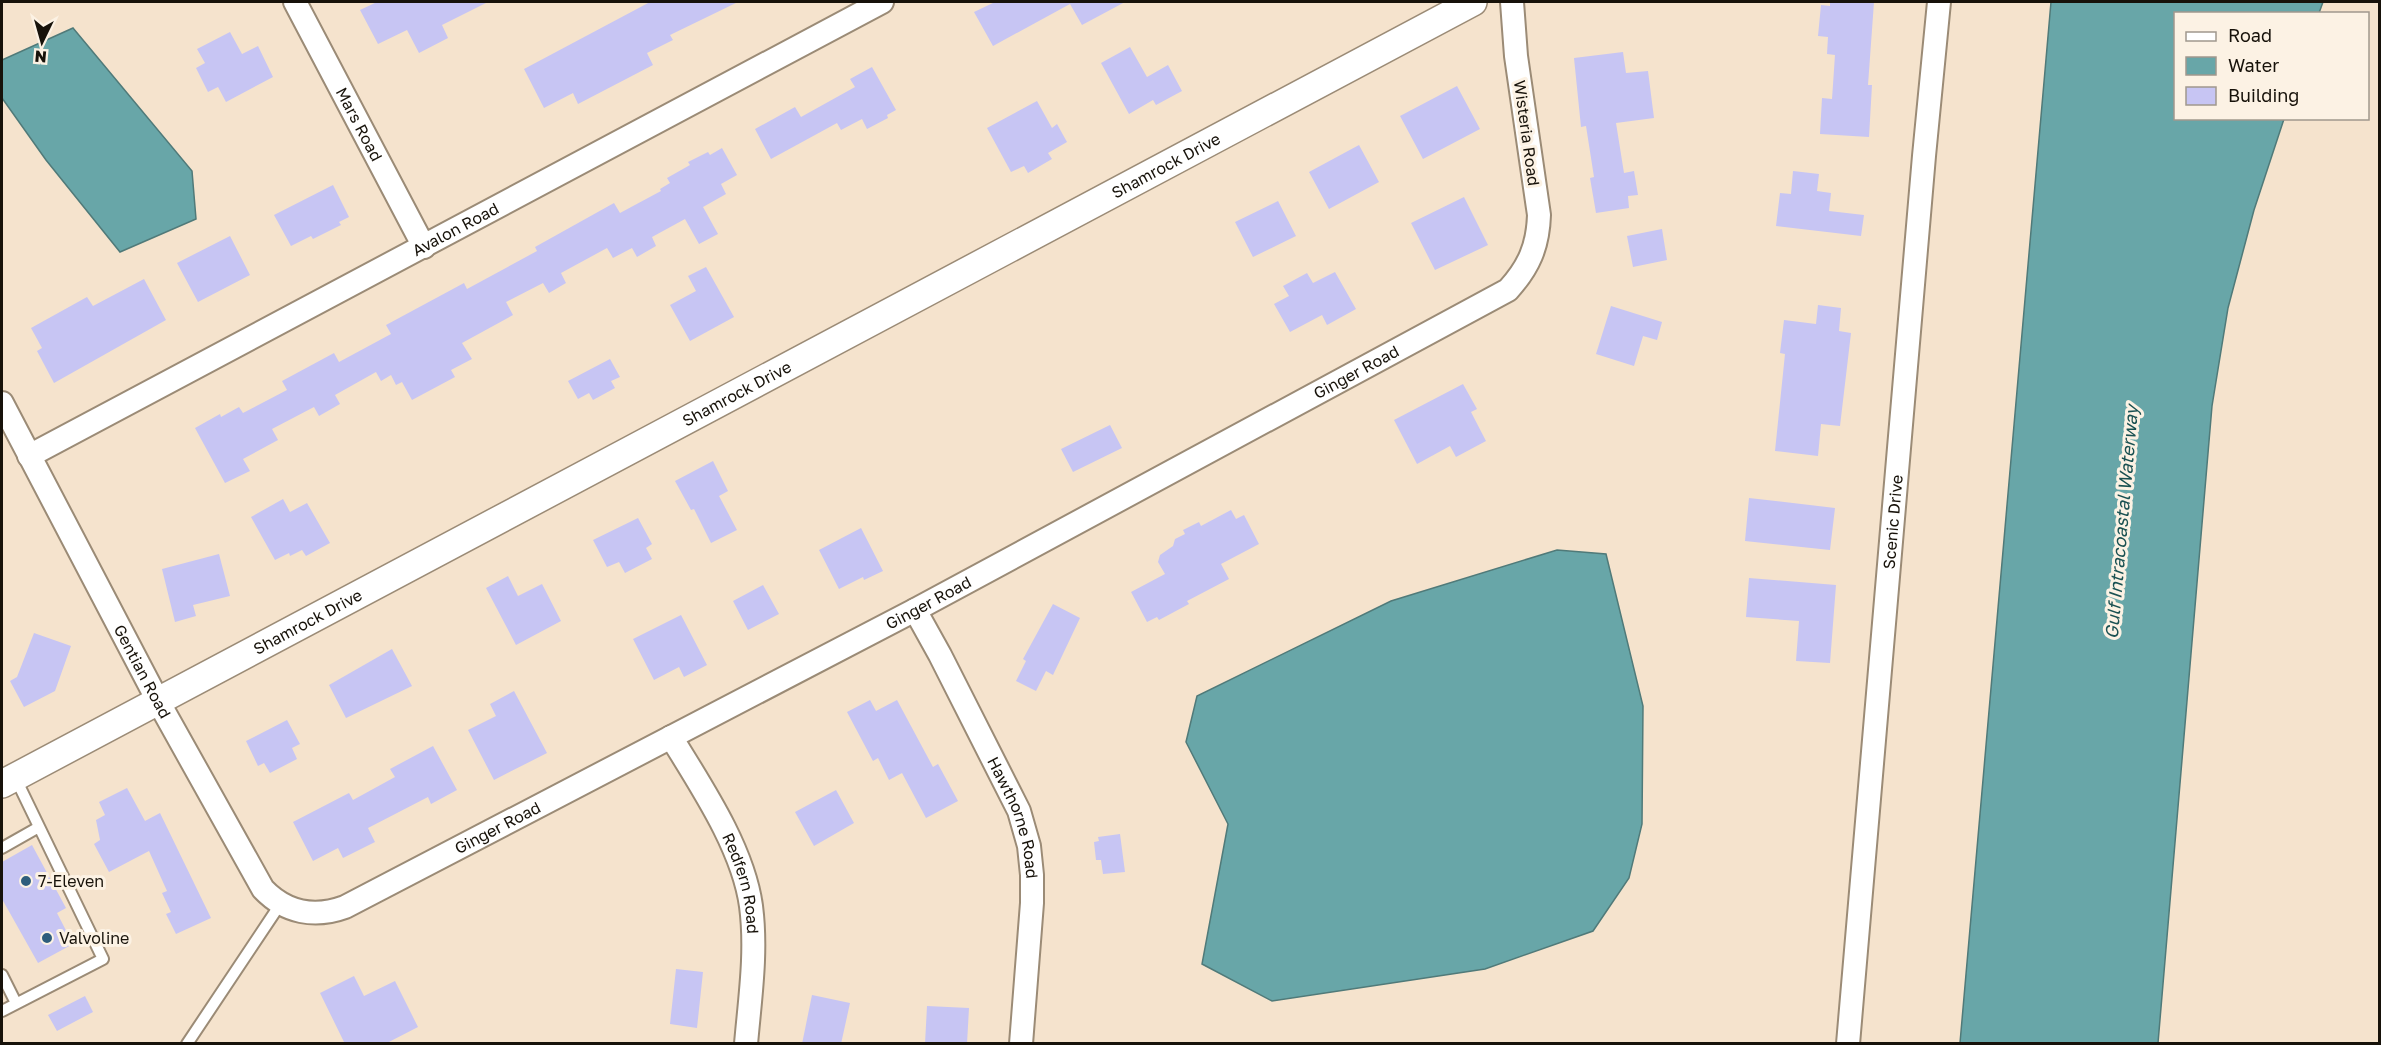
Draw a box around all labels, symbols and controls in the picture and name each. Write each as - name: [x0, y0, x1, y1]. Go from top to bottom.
- north arrow: [12, 12, 72, 72]
- legend: [2174, 12, 2369, 120]
- text: Road: [2228, 24, 2272, 46]
- text: N: [34, 46, 48, 67]
- text: Water: [2228, 54, 2279, 76]
- street label: Wisteria Road: [1510, 79, 1544, 187]
- street label: Mars Road: [332, 84, 387, 165]
- text: Building: [2228, 84, 2299, 106]
- street label: Shamrock Drive: [1108, 128, 1224, 202]
- street label: Avalon Road: [409, 198, 502, 260]
- street label: Ginger Road: [1310, 341, 1402, 403]
- street label: Shamrock Drive: [679, 356, 795, 431]
- water label: Gulf Intracoastal Waterway: [2100, 401, 2142, 640]
- street label: Scenic Drive: [1879, 474, 1907, 570]
- street label: Ginger Road: [882, 572, 975, 634]
- street label: Shamrock Drive: [250, 584, 365, 659]
- street label: Gentian Road: [110, 621, 176, 722]
- street label: Hawthorne Road: [983, 753, 1042, 880]
- street label: Ginger Road: [451, 797, 544, 858]
- street label: Redfern Road: [718, 830, 763, 934]
- place label: 7-Eleven: [38, 871, 104, 891]
- marker: 7-Eleven: [19, 874, 33, 888]
- place label: Valvoline: [59, 928, 129, 948]
- marker: Valvoline: [40, 931, 54, 945]

